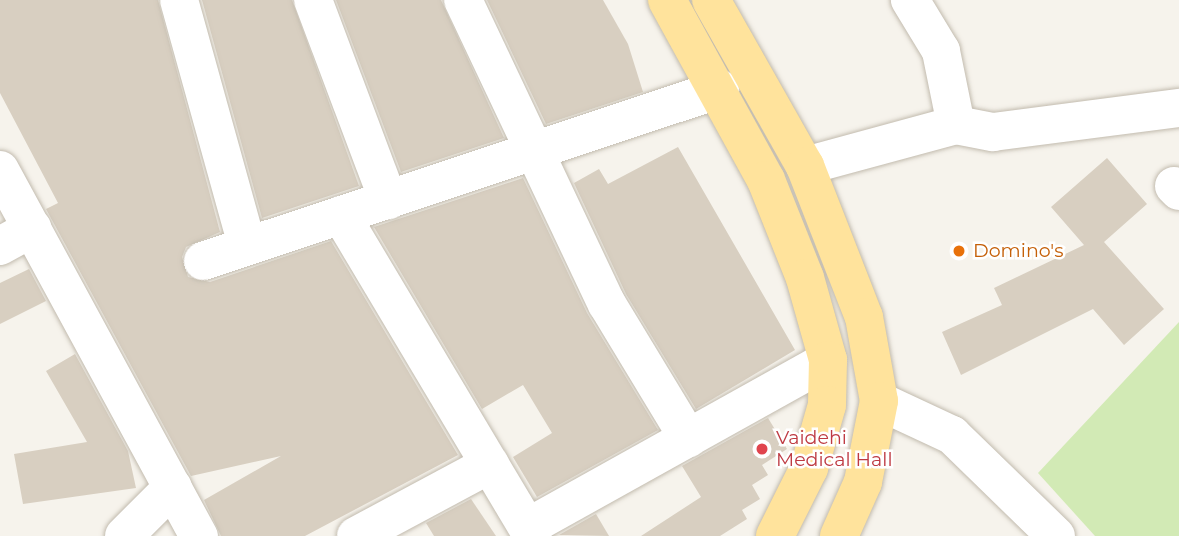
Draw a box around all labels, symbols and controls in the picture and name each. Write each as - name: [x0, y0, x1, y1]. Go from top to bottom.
- place label: Domino's: [973, 240, 1063, 262]
- marker: Domino's: [951, 243, 967, 259]
- place label: Vaidehi Medical Hall: [776, 427, 892, 471]
- marker: Vaidehi Medical Hall: [754, 441, 770, 457]

